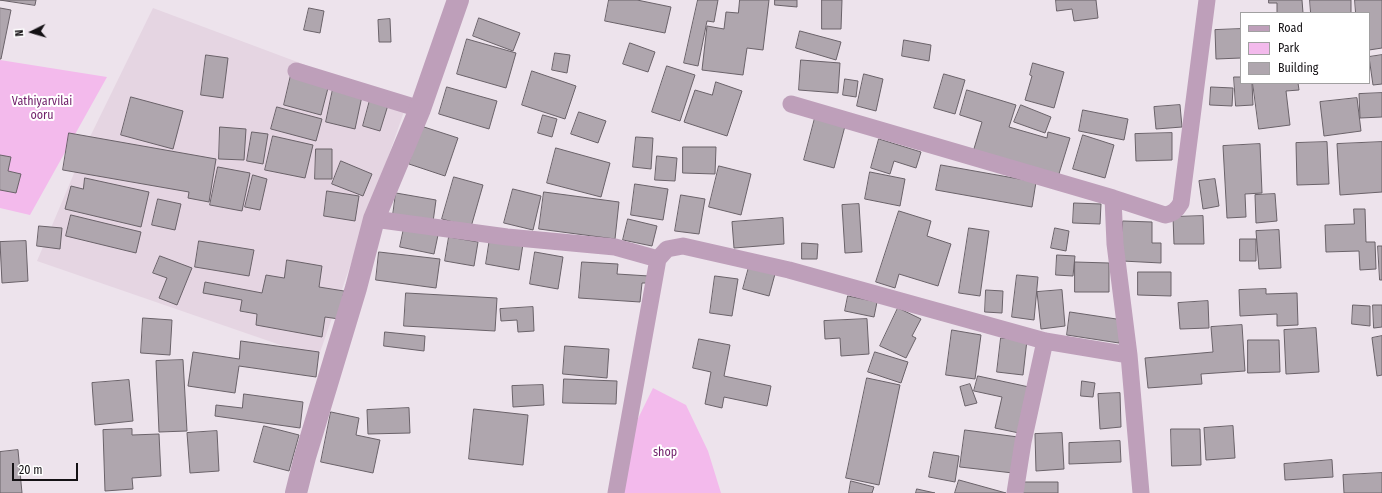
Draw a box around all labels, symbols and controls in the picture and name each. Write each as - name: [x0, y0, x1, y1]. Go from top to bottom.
- north arrow: [12, 12, 52, 52]
- legend: [1240, 12, 1370, 84]
- text: Road: [1278, 21, 1303, 35]
- text: N: [13, 29, 26, 37]
- text: Park: [1278, 41, 1299, 55]
- text: Building: [1278, 61, 1318, 75]
- park label: Vathiyarvilai ooru: [12, 95, 72, 123]
- park label: shop: [653, 446, 677, 460]
- scale bar: [14, 455, 80, 481]
- text: 20 m: [19, 463, 43, 477]

